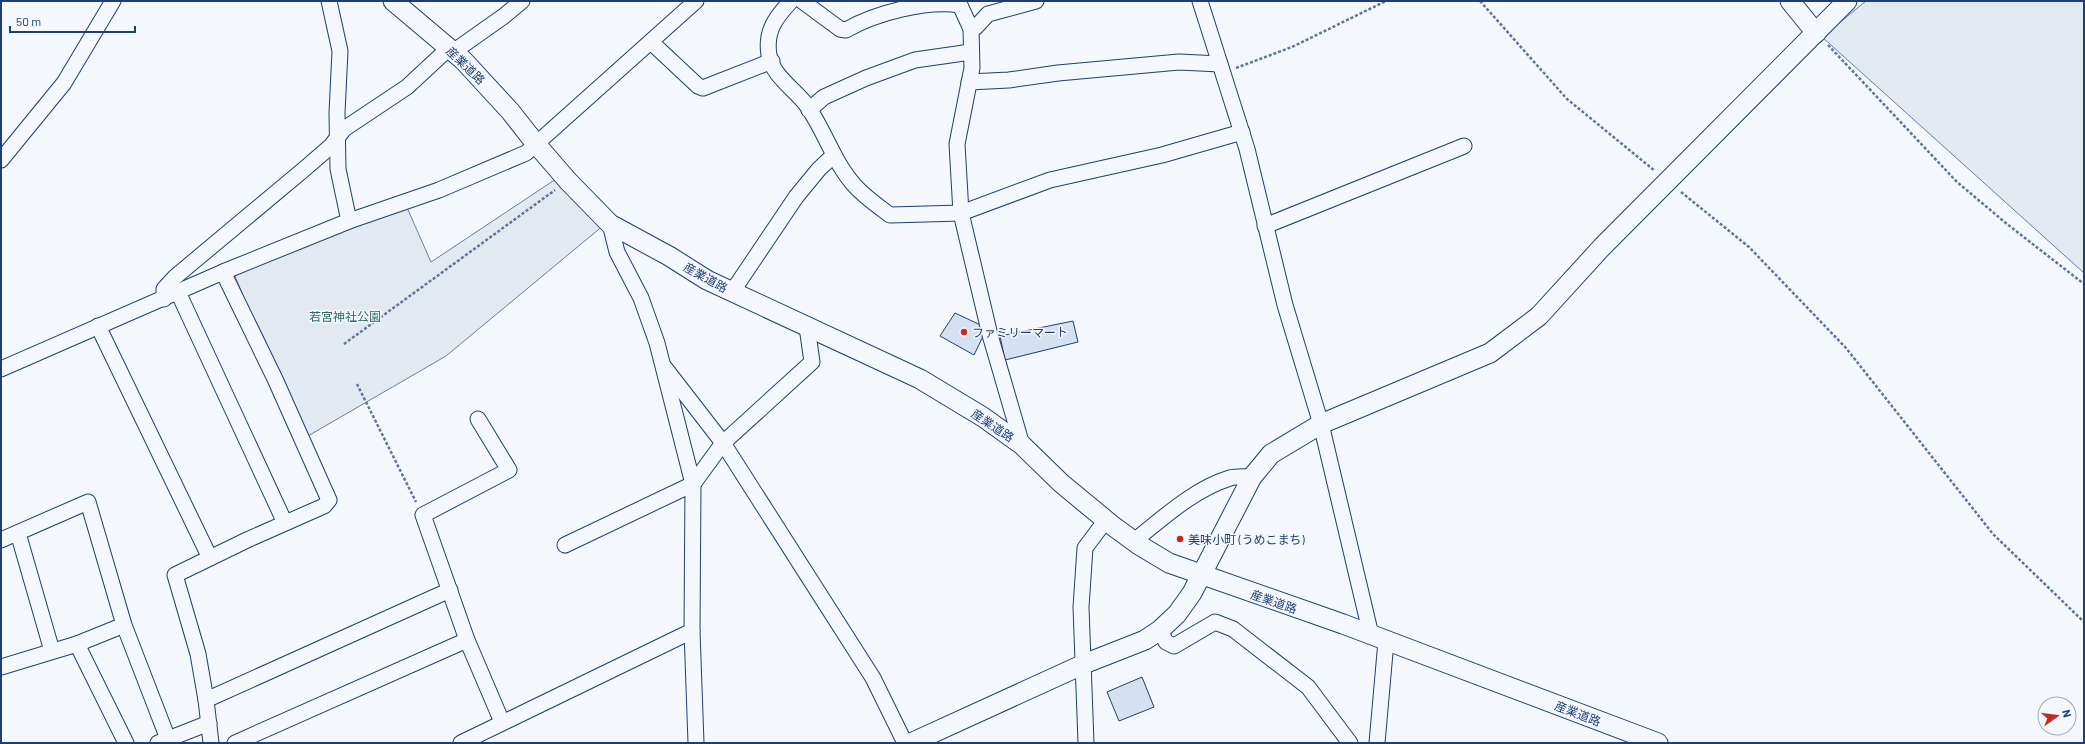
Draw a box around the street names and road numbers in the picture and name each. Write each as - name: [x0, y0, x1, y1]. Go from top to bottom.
- street label: 産業道路: [444, 43, 488, 87]
- street label: 産業道路: [682, 259, 730, 295]
- street label: 産業道路: [969, 406, 1017, 444]
- street label: 産業道路: [1249, 587, 1299, 615]
- street label: 産業道路: [1553, 698, 1603, 728]

